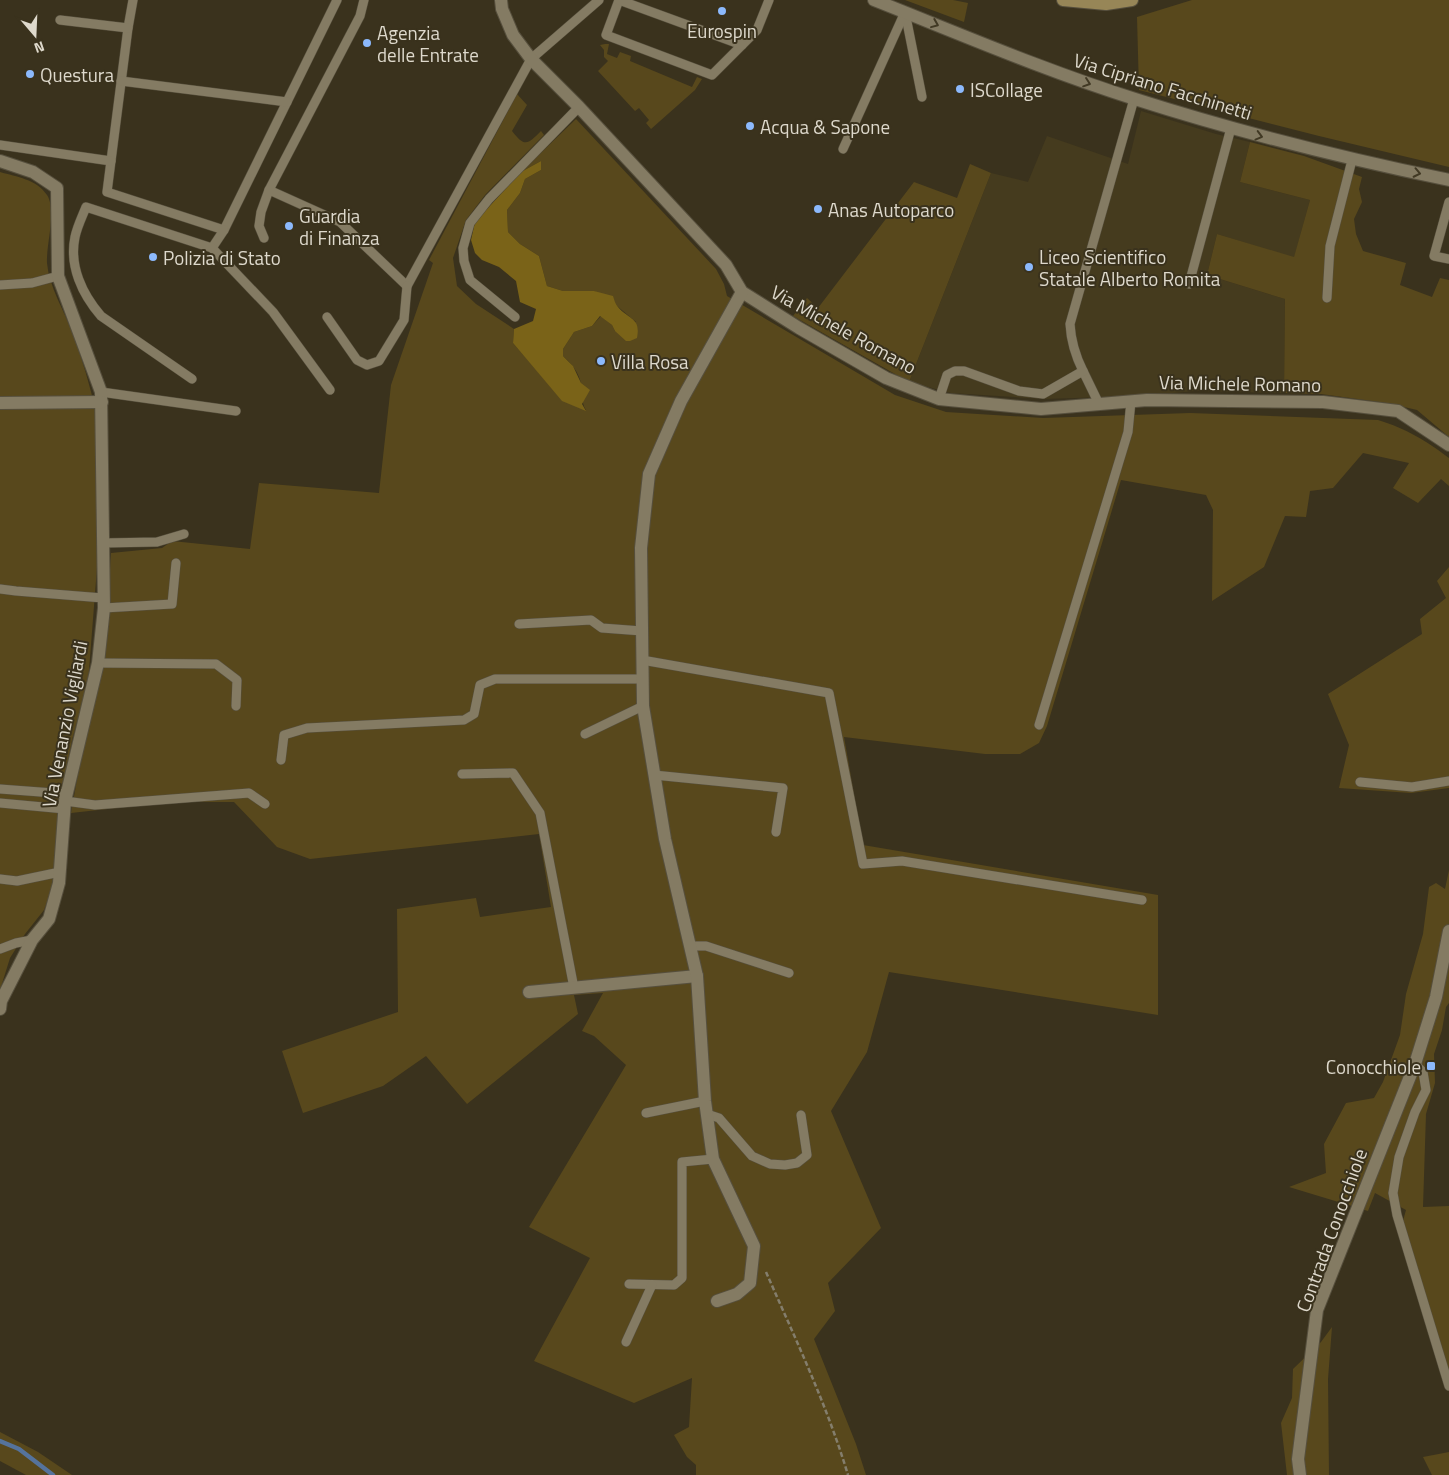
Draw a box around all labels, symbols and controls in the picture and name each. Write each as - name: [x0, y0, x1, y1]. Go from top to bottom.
- marker: Eurospin: [716, 5, 728, 17]
- north arrow: [10, 10, 60, 60]
- place label: Eurospin: [687, 16, 757, 45]
- place label: Agenzia delle Entrate: [377, 18, 479, 69]
- one-way arrow: [930, 18, 939, 29]
- text: N: [31, 36, 47, 59]
- marker: Agenzia delle Entrate: [361, 37, 373, 49]
- street label: Via Cipriano Facchinetti: [1070, 45, 1256, 127]
- place label: Questura: [40, 60, 114, 89]
- marker: Questura: [24, 68, 36, 80]
- place label: ISCollage: [970, 75, 1043, 104]
- one-way arrow: [1082, 77, 1091, 87]
- marker: ISCollage: [954, 83, 966, 95]
- place label: Acqua & Sapone: [760, 112, 890, 141]
- marker: Acqua & Sapone: [744, 120, 756, 132]
- one-way arrow: [1254, 130, 1262, 140]
- one-way arrow: [1413, 167, 1421, 178]
- place label: Anas Autoparco: [828, 195, 954, 224]
- place label: Guardia di Finanza: [299, 201, 380, 252]
- marker: Anas Autoparco: [812, 203, 824, 215]
- marker: Guardia di Finanza: [283, 220, 295, 232]
- place label: Liceo Scientifico Statale Alberto Romita: [1039, 242, 1221, 293]
- place label: Polizia di Stato: [163, 243, 281, 272]
- marker: Polizia di Stato: [147, 251, 159, 263]
- marker: Liceo Scientifico Statale Alberto Romita: [1023, 261, 1035, 273]
- street label: Via Michele Romano: [766, 277, 922, 381]
- place label: Villa Rosa: [611, 347, 689, 376]
- marker: Villa Rosa: [595, 355, 607, 367]
- street label: Via Michele Romano: [1159, 367, 1321, 399]
- street label: Via Venanzio Vigliardi: [34, 638, 94, 810]
- place label: Conocchiole: [1326, 1052, 1421, 1081]
- marker: Conocchiole: [1425, 1060, 1437, 1072]
- street label: Contrada Conocchiole: [1288, 1144, 1374, 1316]

